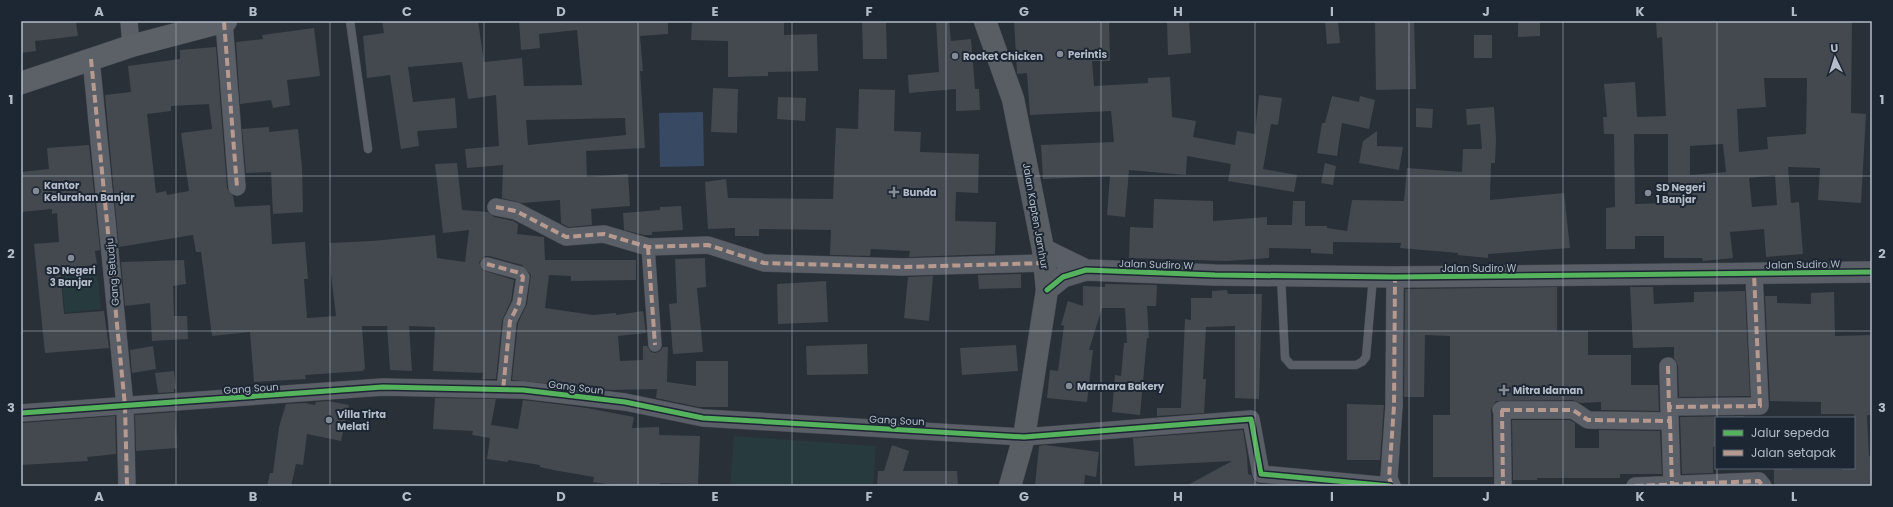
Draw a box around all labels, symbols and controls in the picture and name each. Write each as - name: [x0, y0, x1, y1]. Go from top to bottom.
- text: A: [94, 2, 104, 21]
- text: B: [249, 2, 258, 21]
- text: C: [402, 2, 412, 21]
- text: D: [556, 2, 566, 21]
- text: E: [711, 2, 719, 21]
- text: F: [865, 2, 873, 21]
- text: G: [1019, 2, 1029, 21]
- text: H: [1173, 2, 1183, 21]
- text: I: [1330, 2, 1334, 21]
- text: J: [1482, 2, 1490, 21]
- text: K: [1635, 2, 1645, 21]
- text: L: [1791, 2, 1797, 21]
- north arrow: [1815, 38, 1855, 78]
- text: U: [1830, 40, 1839, 56]
- place label: Perintis: [1068, 47, 1107, 62]
- place label: Rocket Chicken: [963, 49, 1043, 64]
- marker: Perintis: [1055, 49, 1065, 59]
- marker: Rocket Chicken: [950, 51, 960, 61]
- text: 1: [9, 90, 13, 109]
- text: 1: [1880, 90, 1884, 109]
- street label: Jalan Kapten Jamhur: [1019, 162, 1052, 271]
- place label: Kantor Kelurahan Banjar: [44, 178, 135, 205]
- place label: SD Negeri 1 Banjar: [1656, 180, 1705, 207]
- place label: Bunda: [903, 185, 937, 200]
- marker: Kantor Kelurahan Banjar: [31, 186, 41, 196]
- marker: Bunda: [888, 186, 900, 198]
- marker: SD Negeri 1 Banjar: [1643, 188, 1653, 198]
- street label: Gang Setudju: [102, 237, 123, 307]
- text: 2: [7, 244, 15, 263]
- text: 2: [1878, 244, 1886, 263]
- marker: SD Negeri 3 Banjar: [66, 253, 76, 263]
- street label: Jalan Sudiro W: [1119, 256, 1194, 273]
- street label: Jalan Sudiro W: [1766, 256, 1841, 273]
- street label: Jalan Sudiro W: [1442, 261, 1516, 276]
- place label: SD Negeri 3 Banjar: [46, 263, 96, 290]
- street label: Gang Soun: [548, 377, 604, 398]
- street label: Gang Soun: [223, 379, 279, 398]
- place label: Marmara Bakery: [1077, 379, 1165, 394]
- marker: Marmara Bakery: [1064, 381, 1074, 391]
- place label: Mitra Idaman: [1513, 383, 1583, 398]
- marker: Mitra Idaman: [1498, 384, 1510, 396]
- text: 3: [7, 398, 15, 417]
- text: 3: [1878, 398, 1886, 417]
- place label: Villa Tirta Melati: [337, 407, 386, 434]
- street label: Gang Soun: [869, 412, 925, 429]
- marker: Villa Tirta Melati: [324, 415, 334, 425]
- legend: [1715, 417, 1855, 469]
- text: Jalur sepeda: [1751, 424, 1829, 441]
- text: Jalan setapak: [1751, 444, 1837, 461]
- text: A: [94, 487, 104, 506]
- text: B: [249, 487, 258, 506]
- text: C: [402, 487, 412, 506]
- text: D: [556, 487, 566, 506]
- text: E: [711, 487, 719, 506]
- text: F: [865, 487, 873, 506]
- text: G: [1019, 487, 1029, 506]
- text: H: [1173, 487, 1183, 506]
- text: I: [1330, 487, 1334, 506]
- text: J: [1482, 487, 1490, 506]
- text: K: [1635, 487, 1645, 506]
- text: L: [1791, 487, 1797, 506]

